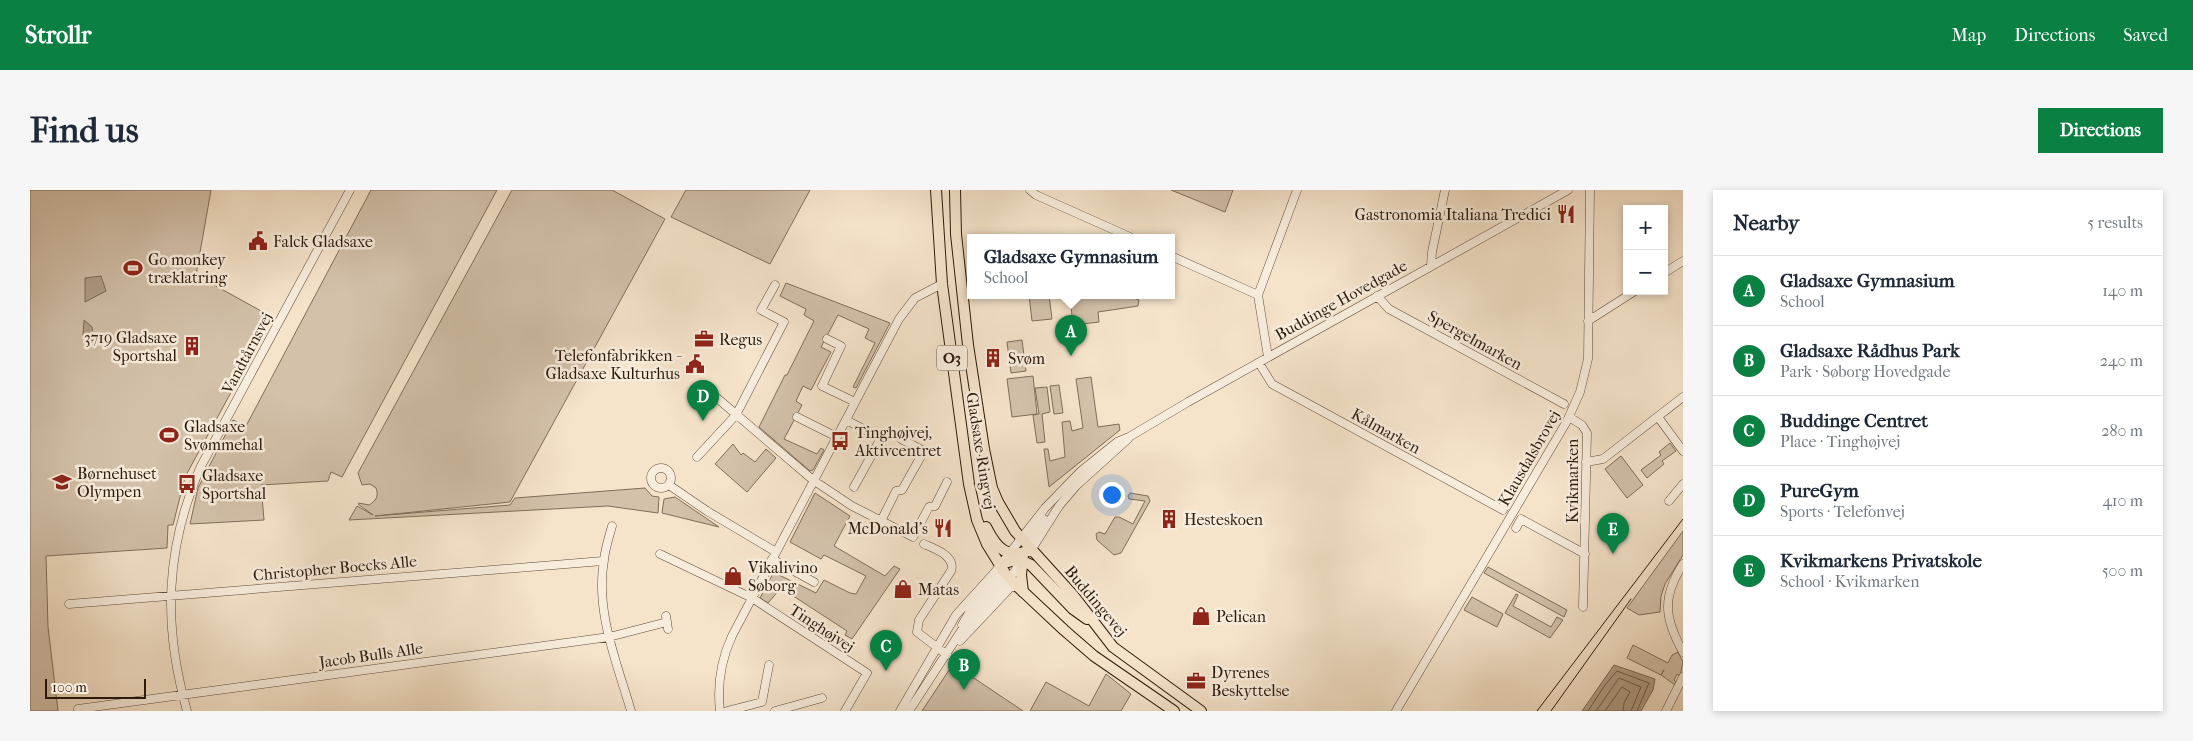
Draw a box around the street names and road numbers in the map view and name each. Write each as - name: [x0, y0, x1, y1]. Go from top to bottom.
- street label: Buddinge Hovedgade: [1272, 256, 1410, 344]
- street label: Spergelmarken: [1424, 306, 1526, 374]
- street label: Vandtårnsvej: [217, 309, 276, 398]
- road number: O3: [937, 346, 967, 370]
- street label: Gladsaxe Ringvej: [962, 391, 1000, 511]
- street label: Kålmarken: [1348, 404, 1425, 458]
- street label: Klausdalsbrovej: [1494, 407, 1564, 509]
- street label: Kvikmarken: [1563, 438, 1582, 523]
- street label: Christopher Boecks Alle: [252, 551, 418, 585]
- street label: Buddingevej: [1061, 562, 1131, 640]
- street label: Tinghøjvej: [786, 600, 858, 656]
- street label: Jacob Bulls Alle: [316, 638, 424, 672]

